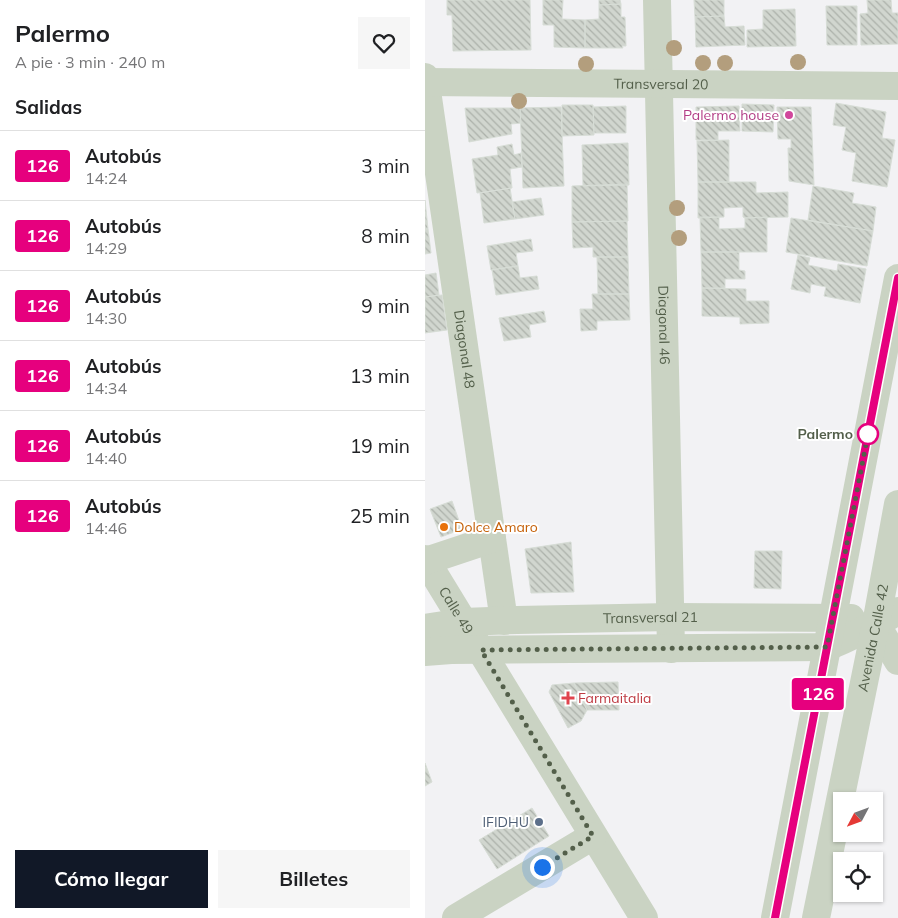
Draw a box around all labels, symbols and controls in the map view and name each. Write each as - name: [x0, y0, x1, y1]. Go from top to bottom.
- button: heart: [358, 17, 410, 69]
- text: Palermo: [15, 18, 110, 48]
- text: A pie · 3 min · 240 m: [15, 52, 165, 72]
- street label: Transversal 20: [613, 75, 709, 93]
- text: Salidas: [15, 95, 82, 119]
- place label: Palermo house: [683, 106, 779, 124]
- marker: Palermo house: [783, 109, 795, 121]
- text: Autobús: [85, 144, 162, 168]
- text: 126: [26, 154, 59, 177]
- text: 3 min: [361, 154, 410, 178]
- text: 14:24: [85, 168, 127, 188]
- text: Autobús: [85, 214, 162, 238]
- text: 126: [26, 224, 59, 247]
- text: 8 min: [361, 224, 410, 248]
- text: 14:29: [85, 238, 127, 258]
- text: Autobús: [85, 284, 162, 308]
- street label: Diagonal 46: [654, 285, 674, 365]
- text: 126: [26, 294, 59, 317]
- text: 9 min: [361, 294, 410, 318]
- text: 14:30: [85, 308, 127, 328]
- street label: Diagonal 48: [450, 309, 479, 390]
- text: Autobús: [85, 354, 162, 378]
- text: 126: [26, 364, 59, 387]
- text: 13 min: [350, 364, 410, 388]
- text: 14:34: [85, 378, 127, 398]
- marker: Palermo: [857, 423, 879, 445]
- text: Autobús: [85, 424, 162, 448]
- place label: Palermo: [798, 425, 853, 443]
- text: 126: [26, 434, 59, 457]
- text: 19 min: [350, 434, 410, 458]
- text: 14:40: [85, 448, 127, 468]
- text: Autobús: [85, 494, 162, 518]
- text: 126: [26, 504, 59, 527]
- text: 25 min: [350, 504, 410, 528]
- text: 14:46: [85, 518, 127, 538]
- place label: Dolce Amaro: [454, 518, 538, 536]
- marker: Dolce Amaro: [438, 521, 450, 533]
- street label: Avenida Calle 42: [853, 582, 892, 693]
- street label: Calle 49: [435, 583, 478, 637]
- street label: Transversal 21: [603, 608, 698, 627]
- line badge: 126: [789, 678, 847, 710]
- text: 126: [802, 682, 834, 705]
- place label: Farmaitalia: [578, 689, 651, 707]
- marker: Farmaitalia: [562, 692, 574, 704]
- north arrow: [833, 792, 883, 842]
- map controls: [833, 792, 883, 902]
- place label: IFIDHU: [482, 813, 529, 831]
- marker: IFIDHU: [533, 816, 545, 828]
- button: Cómo llegar: [15, 850, 208, 908]
- button: Billetes: [218, 850, 410, 908]
- button: locate: [833, 852, 883, 902]
- your location: [530, 855, 555, 880]

